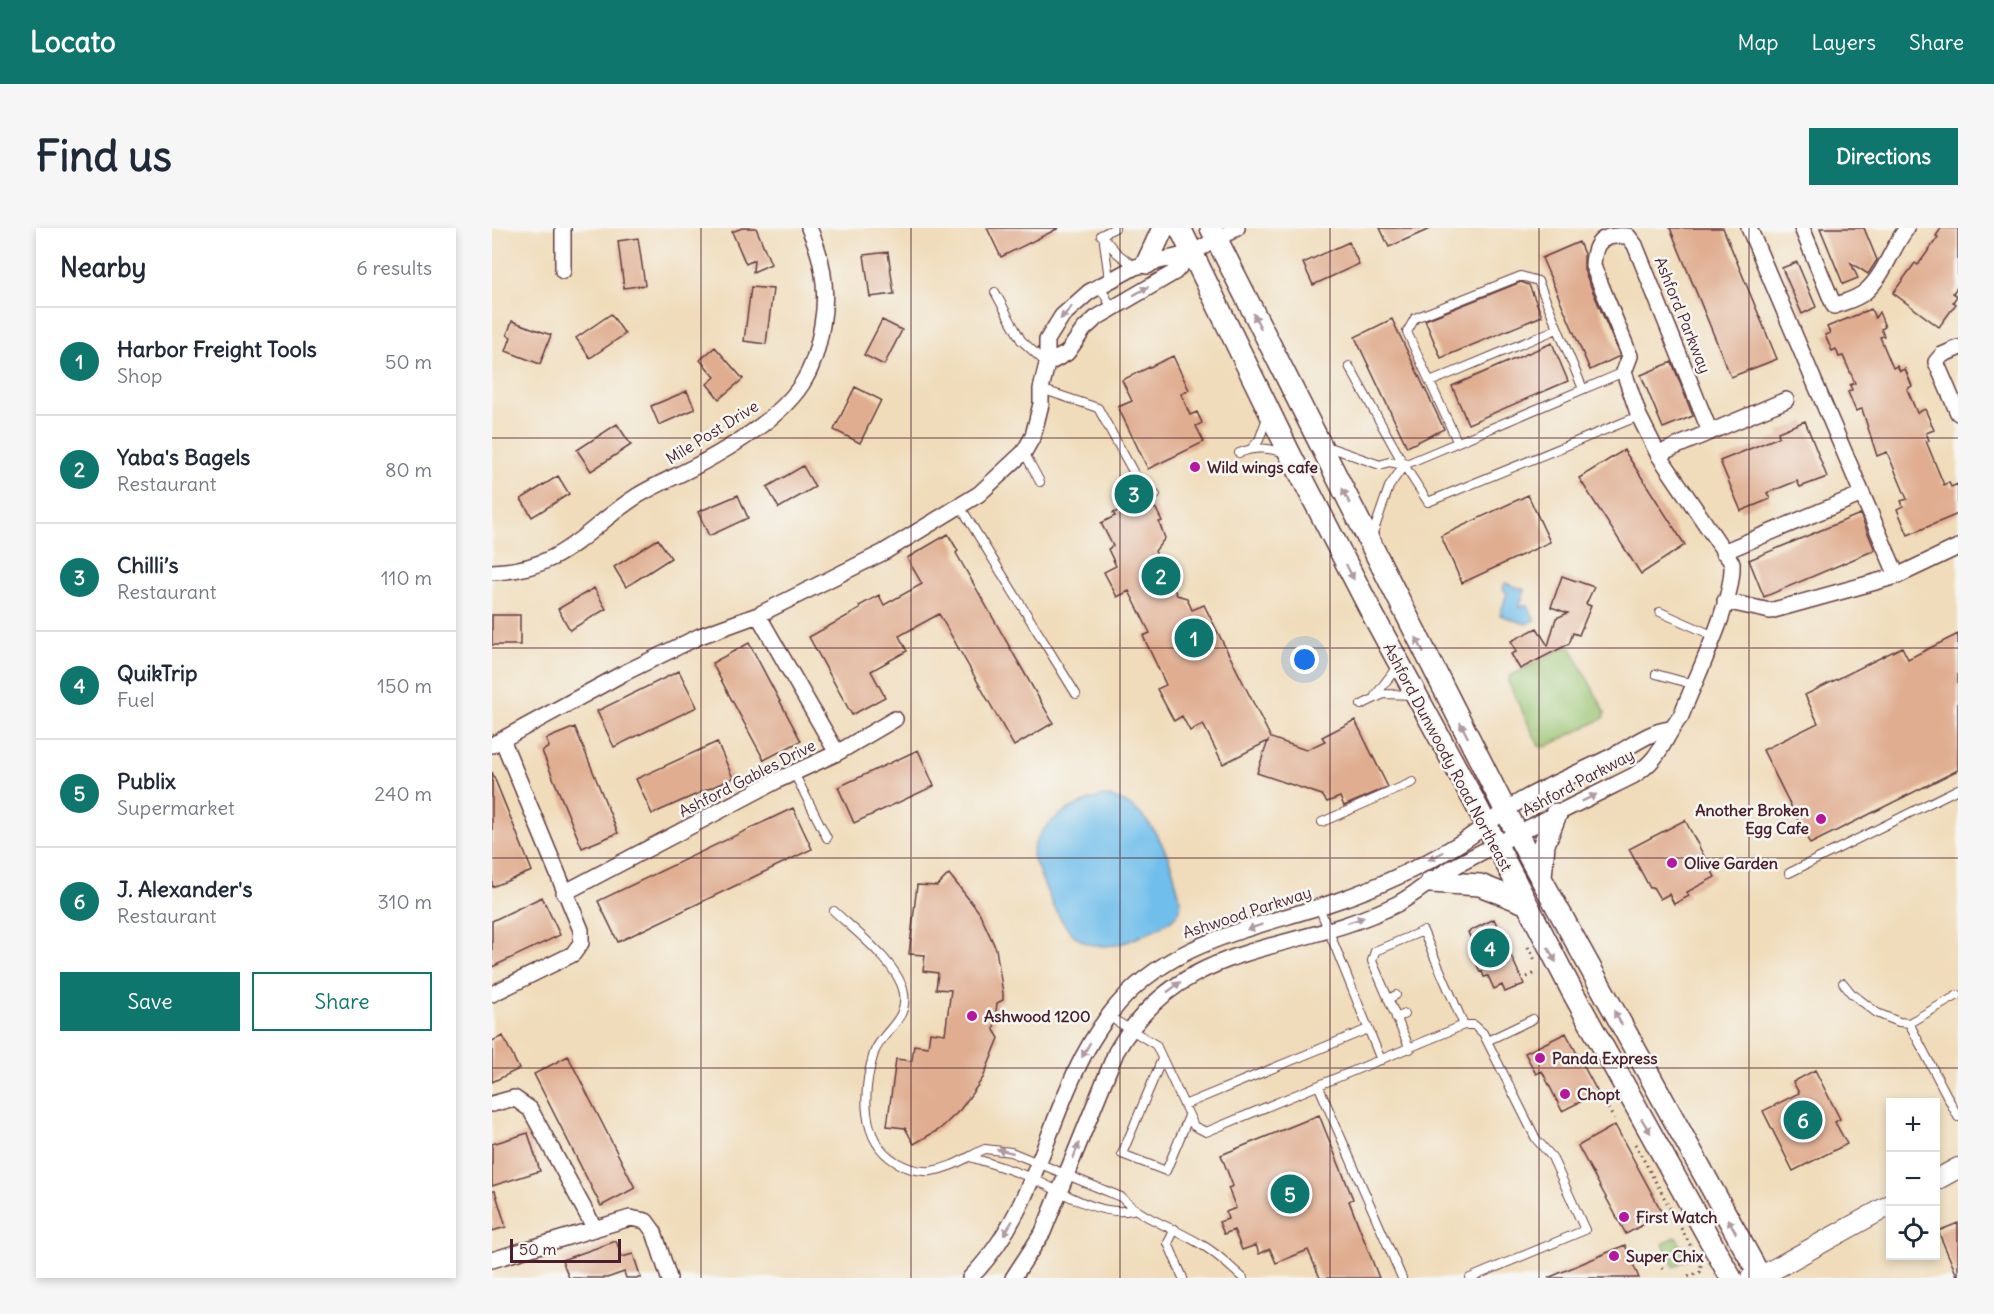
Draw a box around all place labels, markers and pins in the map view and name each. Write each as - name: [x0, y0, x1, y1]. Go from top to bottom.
- place label: Wild wings cafe: [1207, 457, 1318, 478]
- marker: Wild wings cafe: [1188, 460, 1202, 474]
- pin: 3: [1114, 472, 1154, 516]
- pin: 2: [1142, 554, 1180, 598]
- pin: 1: [1174, 616, 1214, 660]
- place label: Another Broken Egg Cafe: [1695, 800, 1809, 839]
- marker: Another Broken Egg Cafe: [1814, 812, 1828, 826]
- place label: Olive Garden: [1684, 853, 1778, 873]
- marker: Olive Garden: [1665, 856, 1679, 870]
- pin: 4: [1470, 926, 1510, 970]
- place label: Ashwood 1200: [984, 1006, 1091, 1026]
- marker: Ashwood 1200: [965, 1009, 979, 1023]
- place label: Panda Express: [1552, 1048, 1658, 1069]
- marker: Panda Express: [1533, 1051, 1547, 1065]
- place label: Chopt: [1577, 1084, 1621, 1105]
- marker: Chopt: [1558, 1087, 1572, 1101]
- pin: 6: [1784, 1098, 1822, 1142]
- pin: 5: [1270, 1172, 1310, 1216]
- place label: First Watch: [1636, 1207, 1718, 1227]
- marker: First Watch: [1617, 1210, 1631, 1224]
- place label: Super Chix: [1626, 1246, 1704, 1267]
- marker: Super Chix: [1607, 1249, 1621, 1263]

